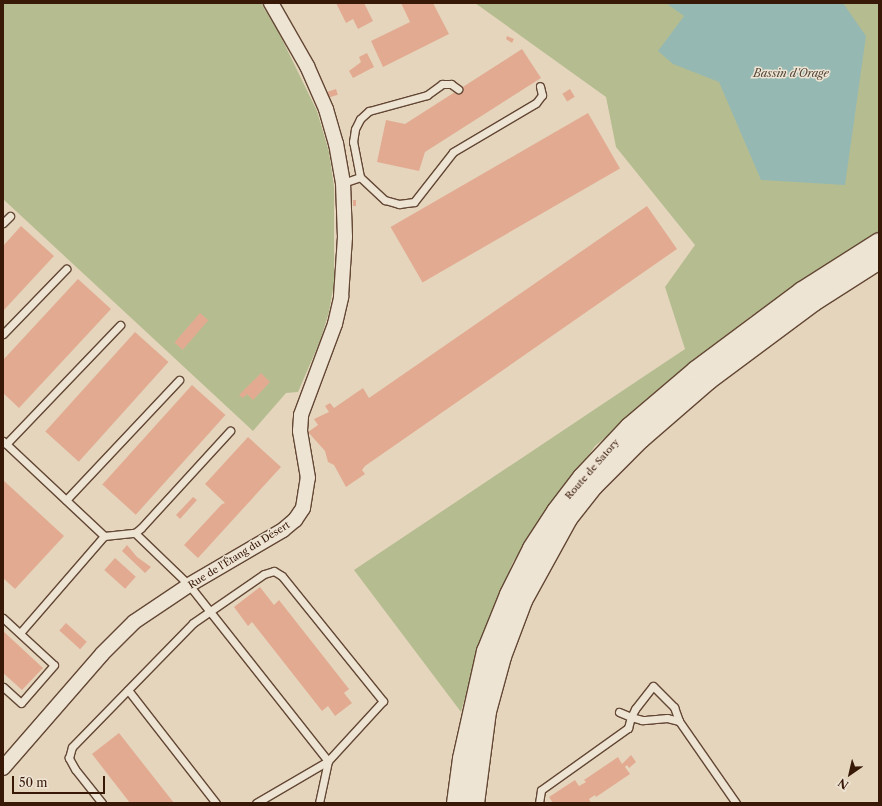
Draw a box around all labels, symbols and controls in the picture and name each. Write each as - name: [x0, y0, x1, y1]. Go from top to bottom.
- water label: Bassin d'Orage: [753, 66, 829, 80]
- street label: Route de Satory: [562, 436, 622, 502]
- street label: Rue de l'Étang du Désert: [186, 519, 292, 591]
- north arrow: [830, 754, 870, 794]
- scale bar: [14, 768, 107, 794]
- text: 50 m: [19, 775, 48, 790]
- text: N: [835, 775, 851, 792]

